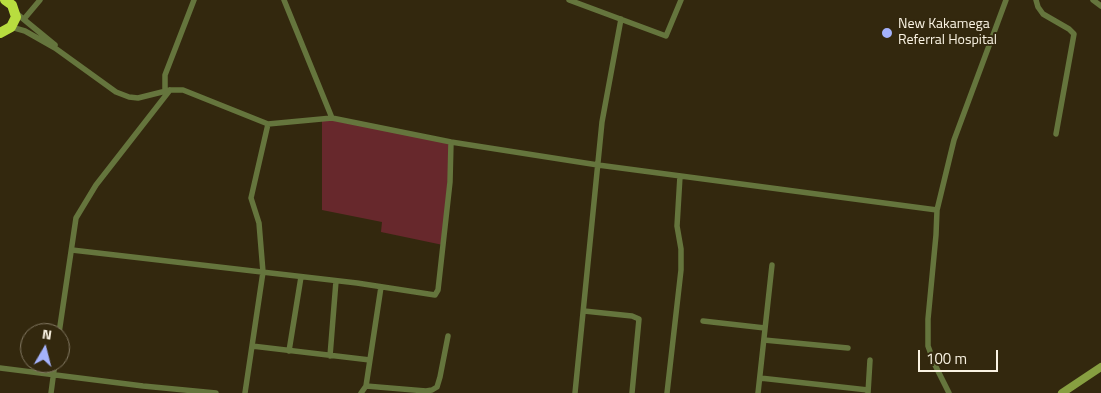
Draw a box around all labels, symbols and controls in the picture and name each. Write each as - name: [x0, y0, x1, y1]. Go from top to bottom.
- place label: New Kakamega Referral Hospital: [898, 17, 997, 49]
- marker: New Kakamega Referral Hospital: [880, 26, 894, 40]
- north arrow: [20, 323, 70, 373]
- text: N: [41, 323, 53, 345]
- scale bar: [921, 340, 1001, 372]
- text: 100 m: [926, 347, 967, 370]

